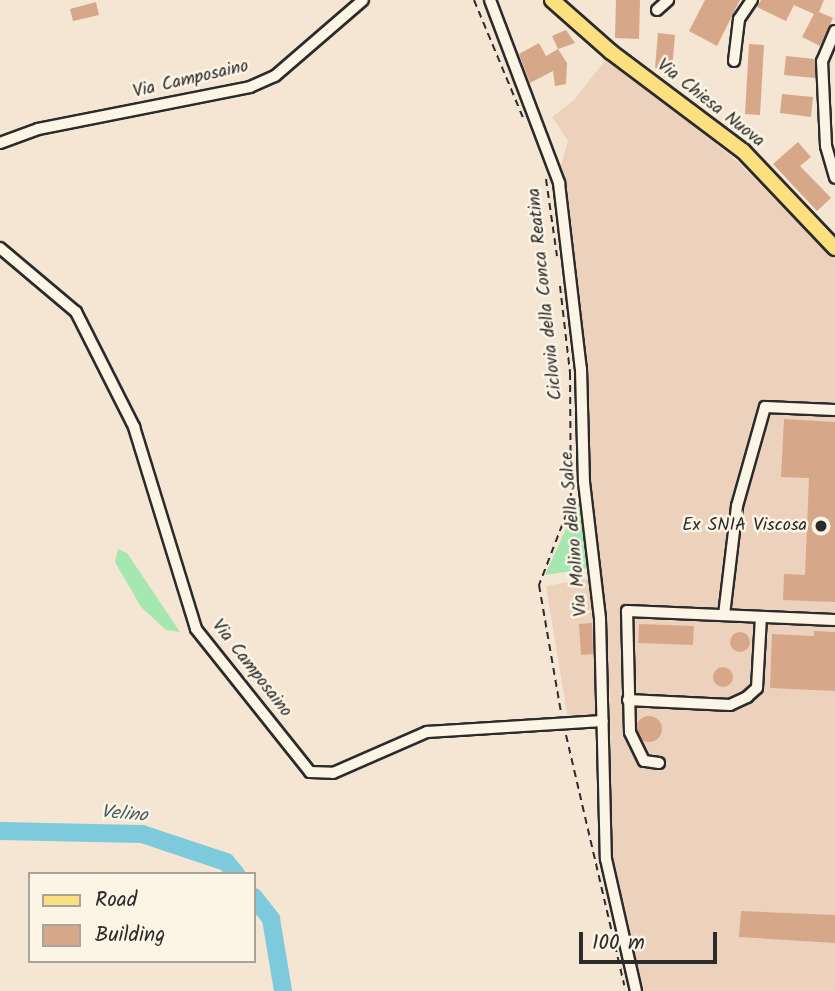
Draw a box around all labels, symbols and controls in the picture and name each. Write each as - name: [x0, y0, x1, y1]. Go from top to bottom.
- street label: Via Chiesa Nuova: [652, 55, 768, 153]
- street label: Via Camposaino: [131, 56, 251, 104]
- street label: Ciclovia della Conca Reatina: [524, 187, 568, 401]
- street label: Via Molino della Salce: [557, 451, 593, 617]
- place label: Ex SNIA Viscosa: [682, 515, 807, 537]
- marker: Ex SNIA Viscosa: [813, 518, 829, 534]
- street label: Via Camposaino: [206, 616, 296, 722]
- water label: Velino: [100, 802, 148, 828]
- legend: [28, 872, 256, 963]
- text: Road: [95, 884, 137, 917]
- scale bar: [583, 918, 721, 962]
- text: Building: [95, 919, 165, 952]
- text: 100 m: [592, 927, 645, 960]

